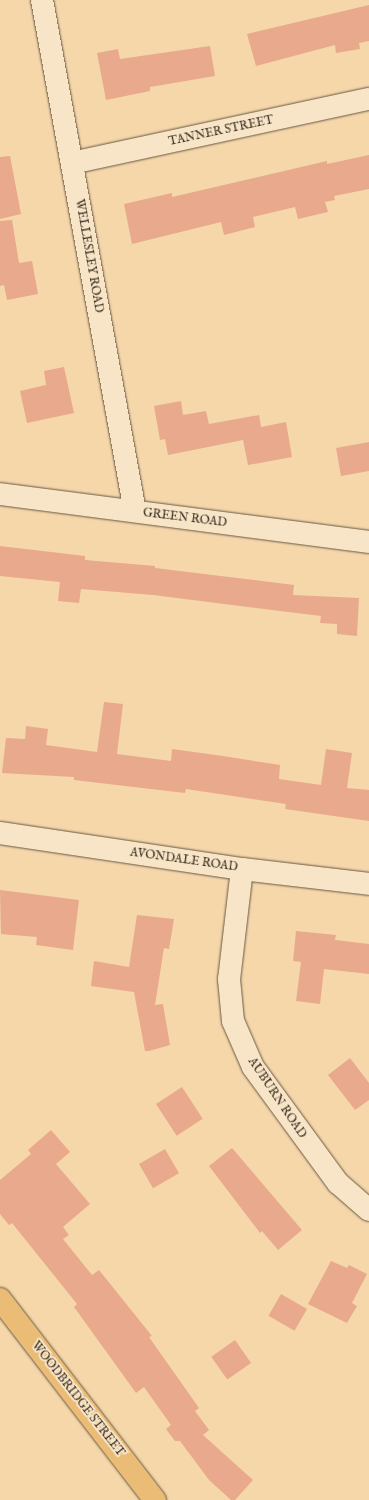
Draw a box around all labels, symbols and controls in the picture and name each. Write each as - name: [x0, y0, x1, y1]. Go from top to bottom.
- street label: TANNER STREET: [167, 113, 275, 149]
- street label: WELLESLEY ROAD: [72, 198, 106, 314]
- street label: GREEN ROAD: [142, 506, 228, 530]
- street label: AVONDALE ROAD: [129, 845, 239, 875]
- street label: AUBURN ROAD: [245, 1055, 309, 1141]
- street label: WOODBRIDGE STREET: [29, 1339, 127, 1459]

